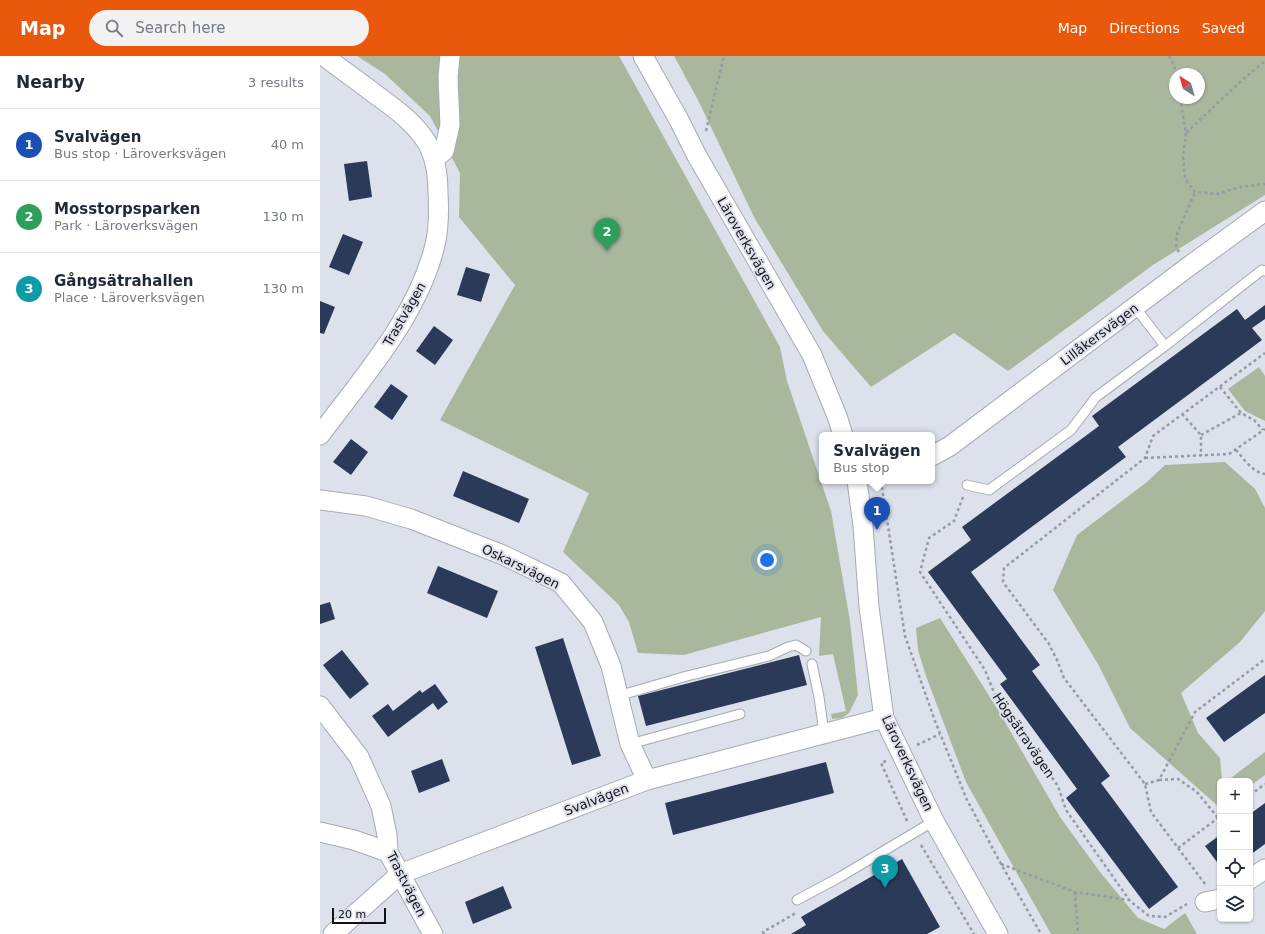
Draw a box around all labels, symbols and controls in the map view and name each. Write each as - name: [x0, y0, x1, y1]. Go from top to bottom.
- search box: [89, 10, 369, 46]
- text: Map: [20, 17, 65, 39]
- icon: search: [103, 17, 125, 39]
- text: Search here: [135, 19, 225, 37]
- text: Map: [1058, 20, 1087, 36]
- text: Directions: [1109, 20, 1180, 36]
- text: Saved: [1202, 20, 1245, 36]
- north arrow: [1169, 68, 1205, 104]
- text: Nearby: [16, 72, 85, 92]
- text: 3 results: [248, 75, 304, 90]
- text: Svalvägen: [54, 128, 141, 146]
- text: 1: [24, 137, 34, 152]
- text: 40 m: [271, 137, 304, 152]
- text: Bus stop · Läroverksvägen: [54, 146, 226, 161]
- street label: Läroverksvägen: [714, 195, 779, 292]
- text: Mosstorpsparken: [54, 200, 200, 218]
- text: 2: [24, 209, 34, 224]
- text: 130 m: [262, 209, 304, 224]
- text: Park · Läroverksvägen: [54, 218, 198, 233]
- pin: 2: [594, 218, 620, 251]
- text: Gångsätrahallen: [54, 272, 194, 290]
- street label: Trastvägen: [380, 280, 429, 350]
- text: 3: [24, 281, 34, 296]
- text: 130 m: [262, 281, 304, 296]
- text: Place · Läroverksvägen: [54, 290, 205, 305]
- street label: Lillåkersvägen: [1058, 300, 1141, 368]
- popup: [819, 432, 935, 484]
- text: Svalvägen: [833, 442, 921, 460]
- text: Bus stop: [833, 460, 889, 475]
- pin: 1: [864, 497, 890, 530]
- street label: Oskarsvägen: [479, 541, 562, 592]
- your location: [757, 550, 777, 570]
- street label: Högsätravägen: [990, 690, 1058, 781]
- street label: Läroverksvägen: [879, 713, 936, 813]
- map controls: [1217, 778, 1253, 922]
- button: +: [1217, 778, 1253, 814]
- street label: Svalvägen: [562, 780, 630, 819]
- button: −: [1217, 814, 1253, 850]
- street label: Trastvägen: [383, 848, 429, 919]
- button: locate: [1217, 850, 1253, 886]
- pin: 3: [872, 855, 898, 888]
- button: layers: [1217, 886, 1253, 922]
- scale bar: [332, 906, 386, 925]
- text: 20 m: [338, 908, 366, 921]

